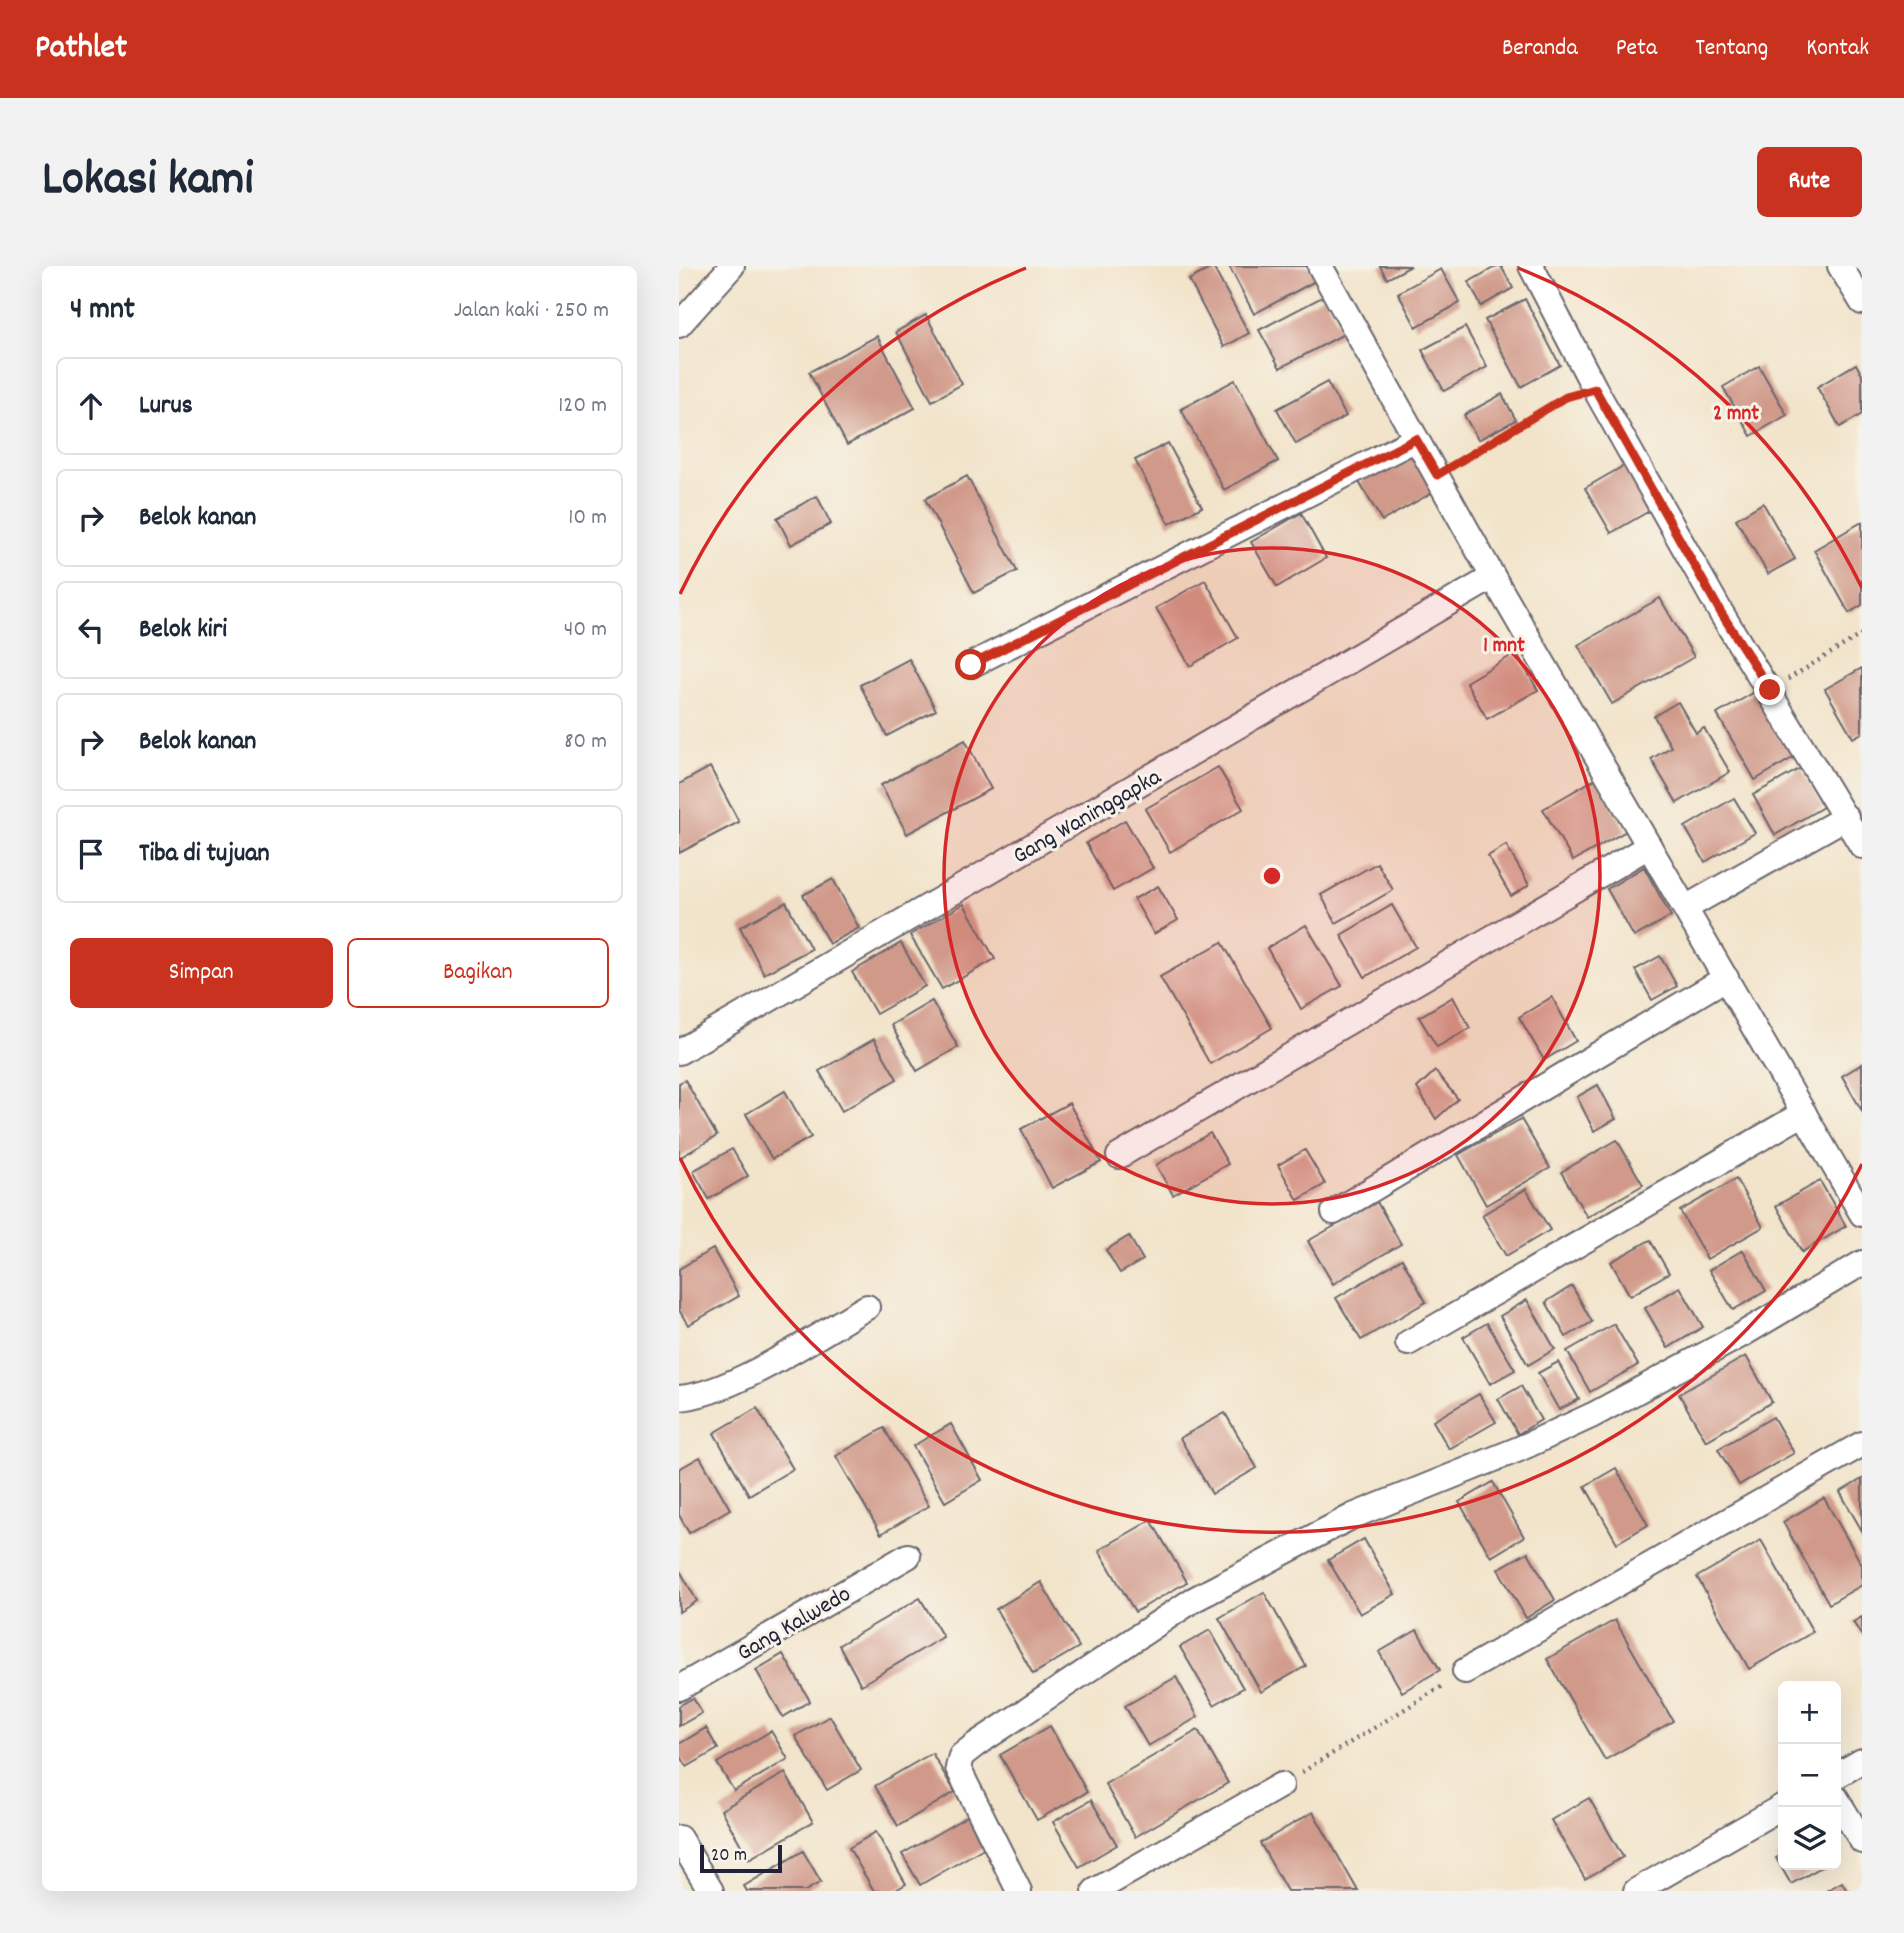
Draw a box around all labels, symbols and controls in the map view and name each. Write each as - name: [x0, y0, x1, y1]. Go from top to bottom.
- text: Pathlet: [35, 26, 127, 73]
- text: Beranda: [1502, 32, 1578, 66]
- text: Peta: [1616, 32, 1657, 66]
- text: Tentang: [1695, 32, 1768, 66]
- text: Kontak: [1806, 32, 1869, 66]
- text: Lokasi kami: [42, 147, 253, 217]
- button: Rute: [1757, 147, 1862, 217]
- text: 4 mnt: [70, 290, 135, 333]
- text: Jalan kaki · 250 m: [454, 295, 609, 328]
- icon: ahead: [72, 387, 110, 425]
- text: Lurus: [139, 388, 193, 425]
- text: 120 m: [558, 390, 607, 423]
- text: 2 mnt: [1713, 400, 1759, 430]
- icon: right: [72, 499, 110, 537]
- text: Belok kanan: [139, 500, 256, 537]
- text: 10 m: [568, 502, 607, 535]
- icon: left: [72, 611, 110, 649]
- text: Belok kiri: [139, 612, 227, 649]
- text: 40 m: [564, 614, 607, 647]
- text: 1 mnt: [1483, 632, 1525, 662]
- route start: [955, 649, 986, 680]
- route end: [1754, 674, 1785, 705]
- icon: right: [72, 723, 110, 761]
- text: Belok kanan: [139, 724, 256, 761]
- text: 80 m: [564, 726, 607, 759]
- street label: Gang Waninggapka: [1007, 761, 1169, 874]
- icon: arrive: [72, 835, 110, 873]
- text: Tiba di tujuan: [139, 836, 270, 873]
- centre of rings: [1260, 864, 1284, 888]
- button: Simpan: [70, 938, 333, 1008]
- button: Bagikan: [347, 938, 609, 1008]
- street label: Gang Kalwedo: [731, 1578, 858, 1671]
- map controls: [1778, 1681, 1841, 1870]
- button: +: [1778, 1681, 1841, 1744]
- button: −: [1778, 1744, 1841, 1807]
- button: layers: [1778, 1807, 1841, 1870]
- scale bar: [700, 1842, 782, 1874]
- text: 20 m: [711, 1843, 747, 1870]

